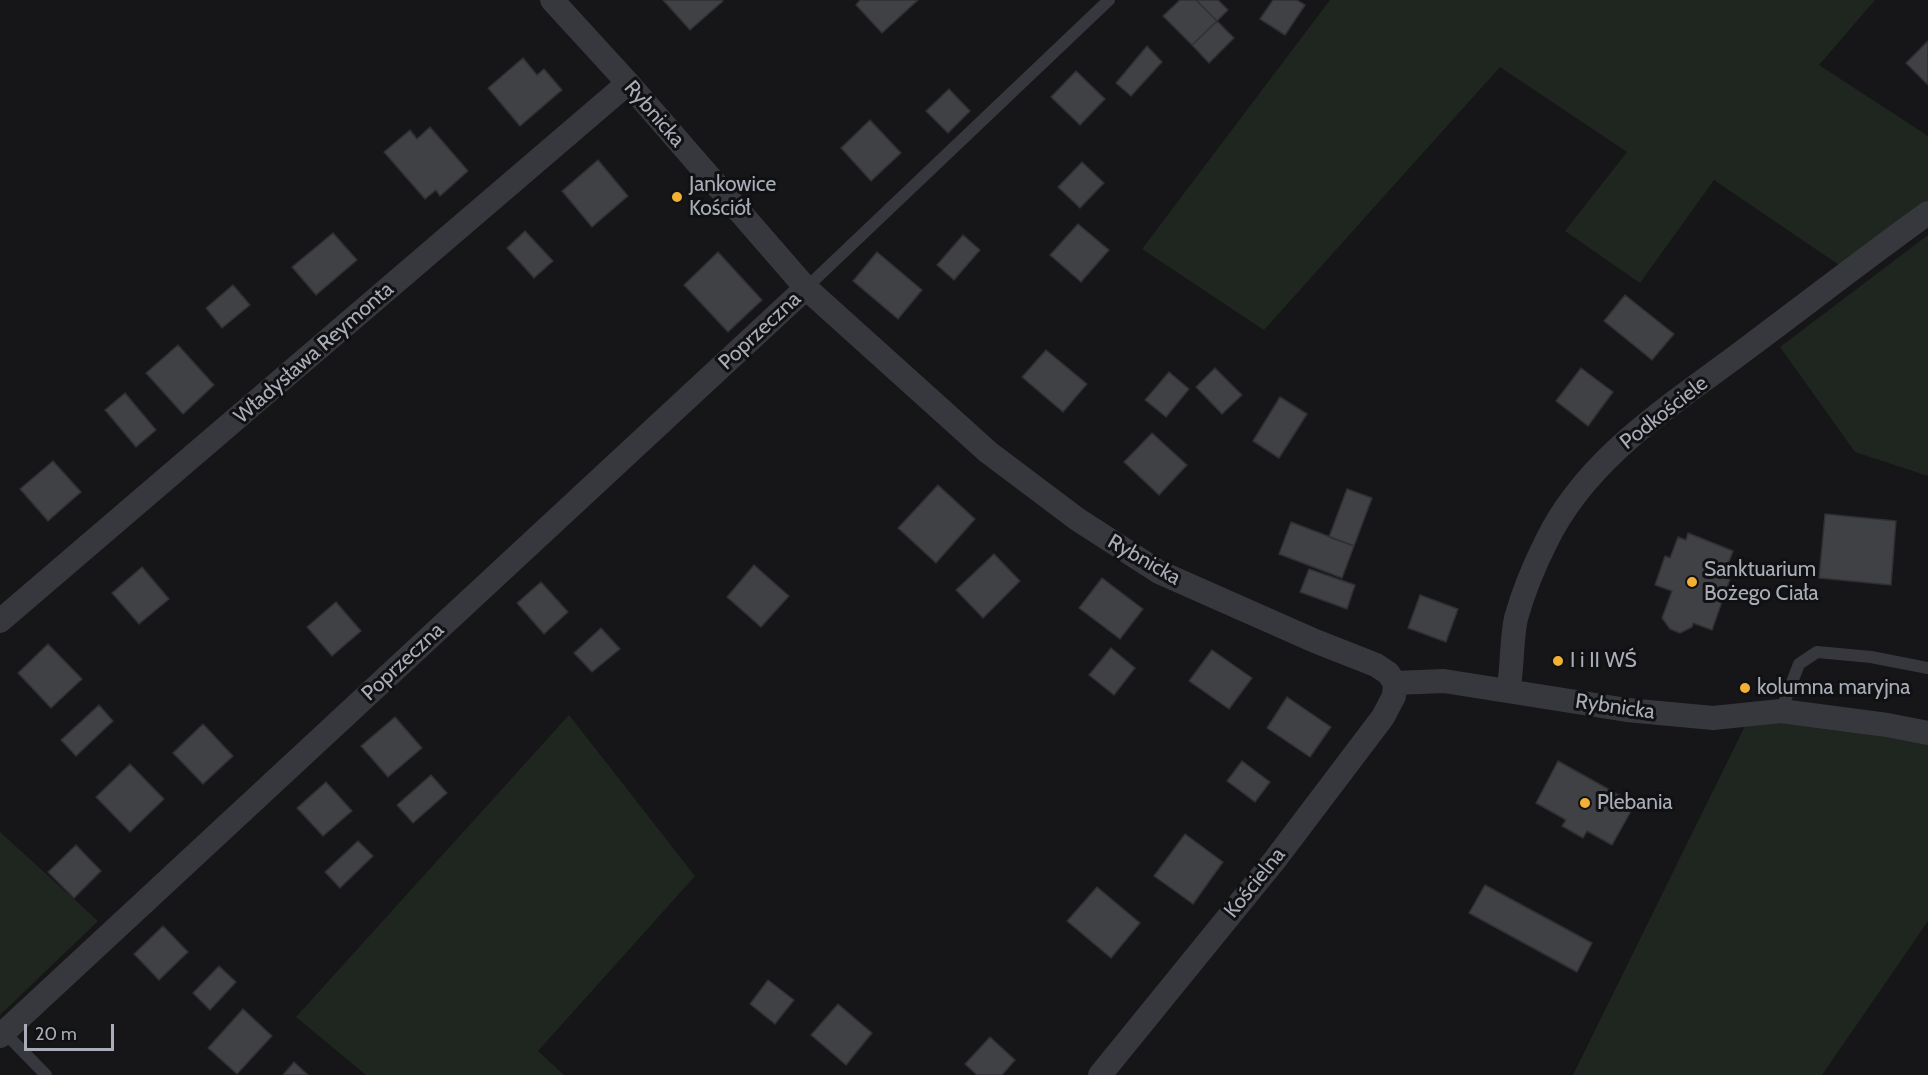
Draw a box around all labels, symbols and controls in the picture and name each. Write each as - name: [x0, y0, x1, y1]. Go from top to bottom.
- street label: Rybnicka: [618, 76, 690, 152]
- place label: Jankowice Kościół: [689, 172, 776, 222]
- marker: Jankowice Kościół: [670, 190, 684, 204]
- street label: Władysława Reymonta: [229, 277, 399, 429]
- street label: Poprzeczna: [714, 287, 806, 375]
- street label: Podkościele: [1615, 371, 1713, 455]
- street label: Rybnicka: [1103, 529, 1185, 591]
- place label: Sanktuarium Bożego Ciała: [1704, 557, 1819, 607]
- marker: Sanktuarium Bożego Ciała: [1685, 575, 1699, 589]
- street label: Poprzeczna: [357, 618, 449, 706]
- place label: I i II WŚ: [1570, 648, 1637, 674]
- marker: I i II WŚ: [1551, 654, 1565, 668]
- place label: kolumna maryjna: [1757, 675, 1910, 701]
- marker: kolumna maryjna: [1738, 681, 1752, 695]
- street label: Rybnicka: [1574, 689, 1656, 725]
- place label: Plebania: [1597, 790, 1673, 816]
- marker: Plebania: [1578, 796, 1592, 810]
- street label: Kościelna: [1219, 843, 1291, 923]
- scale bar: [27, 1012, 117, 1050]
- text: 20 m: [35, 1023, 77, 1045]

